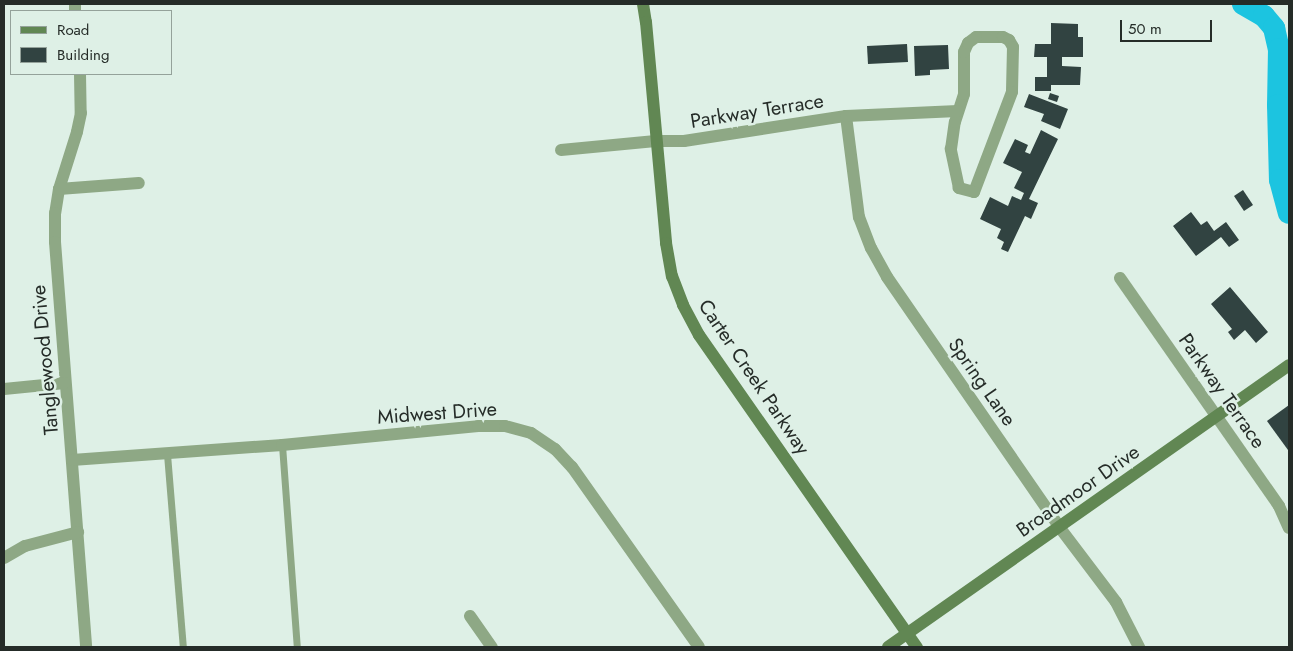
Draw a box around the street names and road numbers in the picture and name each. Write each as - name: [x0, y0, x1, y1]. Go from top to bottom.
- street label: Parkway Terrace: [689, 89, 825, 133]
- street label: Tanglewood Drive: [26, 284, 64, 436]
- street label: Carter Creek Parkway: [693, 295, 815, 459]
- street label: Parkway Terrace: [1174, 329, 1270, 453]
- street label: Spring Lane: [943, 333, 1021, 431]
- street label: Midwest Drive: [376, 397, 498, 429]
- street label: Broadmoor Drive: [1012, 440, 1144, 542]

